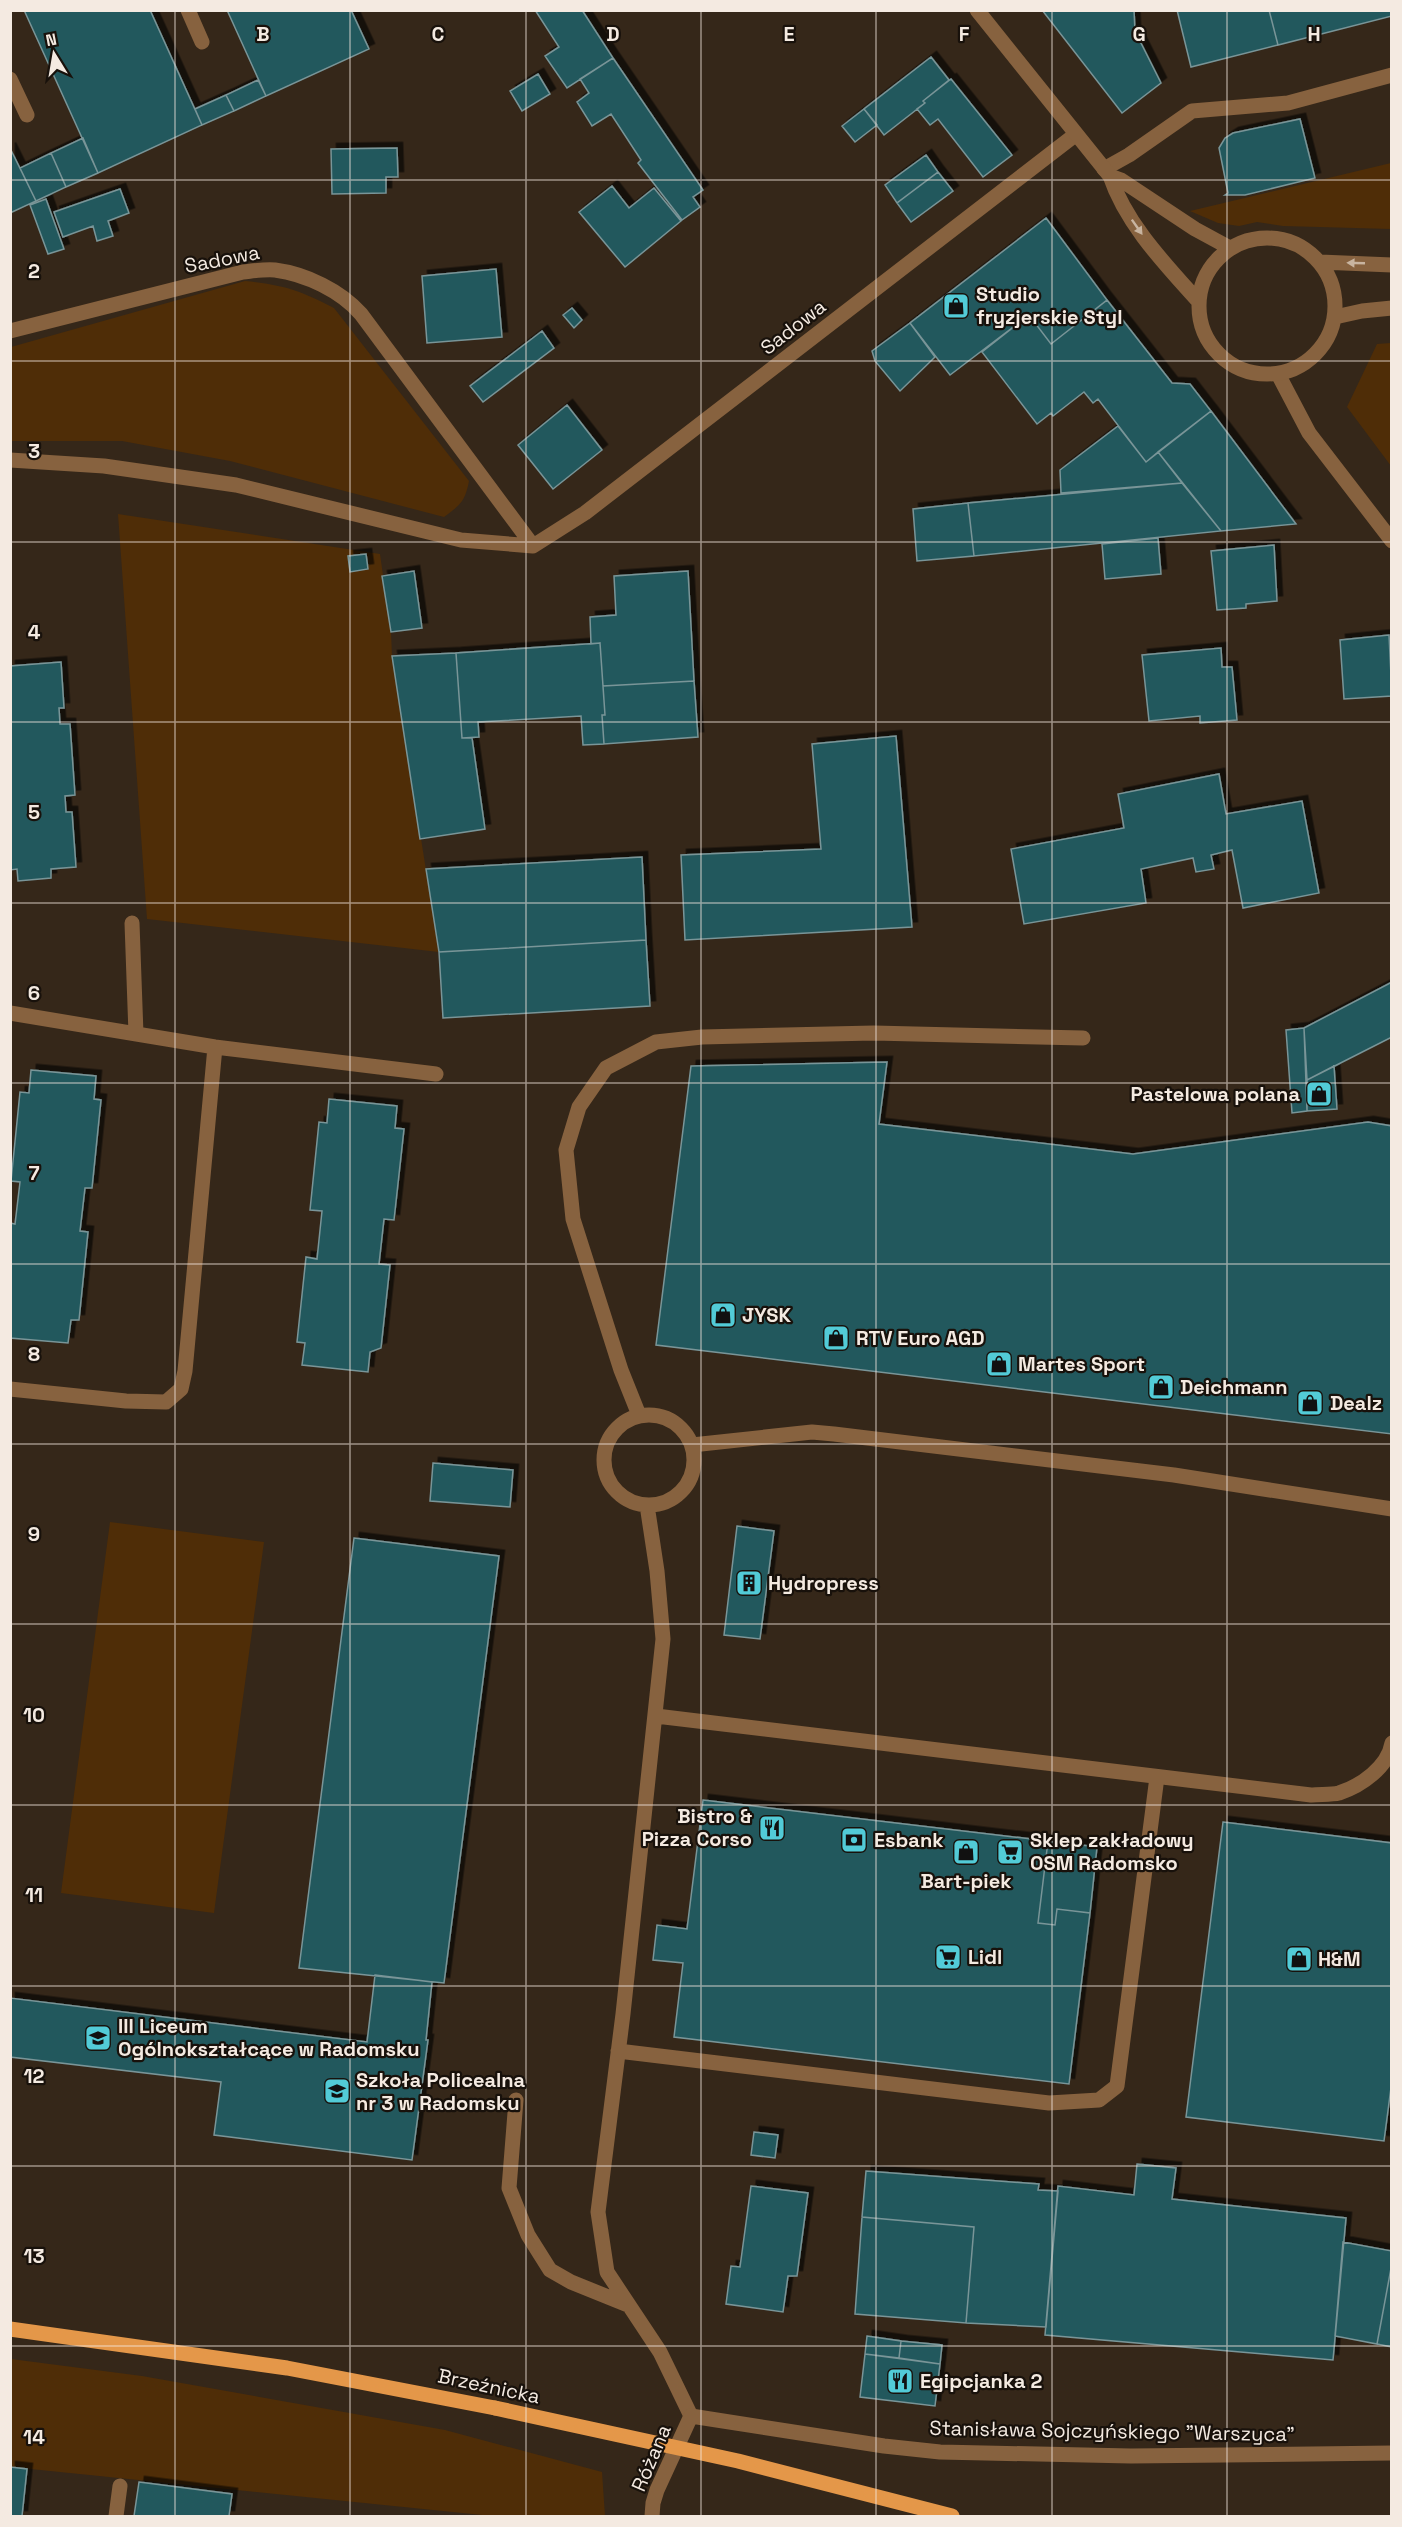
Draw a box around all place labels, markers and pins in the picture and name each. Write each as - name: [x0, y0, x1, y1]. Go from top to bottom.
- place label: Studio fryzjerskie Styl: [976, 281, 1122, 330]
- shop icon: Studio fryzjerskie Styl: [941, 291, 971, 321]
- shop icon: Pastelowa polana: [1304, 1079, 1334, 1109]
- place label: Pastelowa polana: [1130, 1081, 1300, 1107]
- shop icon: JYSK: [708, 1300, 738, 1330]
- place label: JYSK: [742, 1302, 791, 1328]
- shop icon: RTV Euro AGD: [821, 1323, 851, 1353]
- place label: RTV Euro AGD: [856, 1325, 985, 1351]
- shop icon: Martes Sport: [984, 1349, 1014, 1379]
- place label: Martes Sport: [1018, 1351, 1145, 1377]
- shop icon: Deichmann: [1146, 1372, 1176, 1402]
- place label: Deichmann: [1180, 1374, 1288, 1400]
- shop icon: Dealz: [1295, 1388, 1325, 1418]
- place label: Dealz: [1330, 1390, 1382, 1416]
- building icon: Hydropress: [734, 1568, 764, 1598]
- place label: Hydropress: [768, 1570, 879, 1596]
- place label: Bistro & Pizza Corso: [642, 1803, 752, 1852]
- restaurant icon: Bistro & Pizza Corso: [757, 1813, 787, 1843]
- bank icon: Esbank: [839, 1825, 869, 1855]
- place label: Esbank: [874, 1827, 943, 1853]
- place label: Sklep zakładowy OSM Radomsko: [1030, 1827, 1194, 1876]
- shop icon: Bart-piek: [951, 1837, 981, 1867]
- supermarket icon: Sklep zakładowy OSM Radomsko: [995, 1837, 1025, 1867]
- place label: Bart-piek: [920, 1868, 1012, 1894]
- supermarket icon: Lidl: [933, 1942, 963, 1972]
- place label: Lidl: [968, 1944, 1002, 1970]
- shop icon: H&M: [1284, 1944, 1314, 1974]
- place label: H&M: [1318, 1946, 1361, 1972]
- place label: III Liceum Ogólnokształcące w Radomsku: [118, 2013, 420, 2062]
- school or university icon: III Liceum Ogólnokształcące w Radomsku: [83, 2023, 113, 2053]
- place label: Szkoła Policealna nr 3 w Radomsku: [356, 2067, 526, 2116]
- school or university icon: Szkoła Policealna nr 3 w Radomsku: [322, 2076, 352, 2106]
- restaurant icon: Egipcjanka 2: [885, 2366, 915, 2396]
- place label: Egipcjanka 2: [920, 2368, 1043, 2394]

